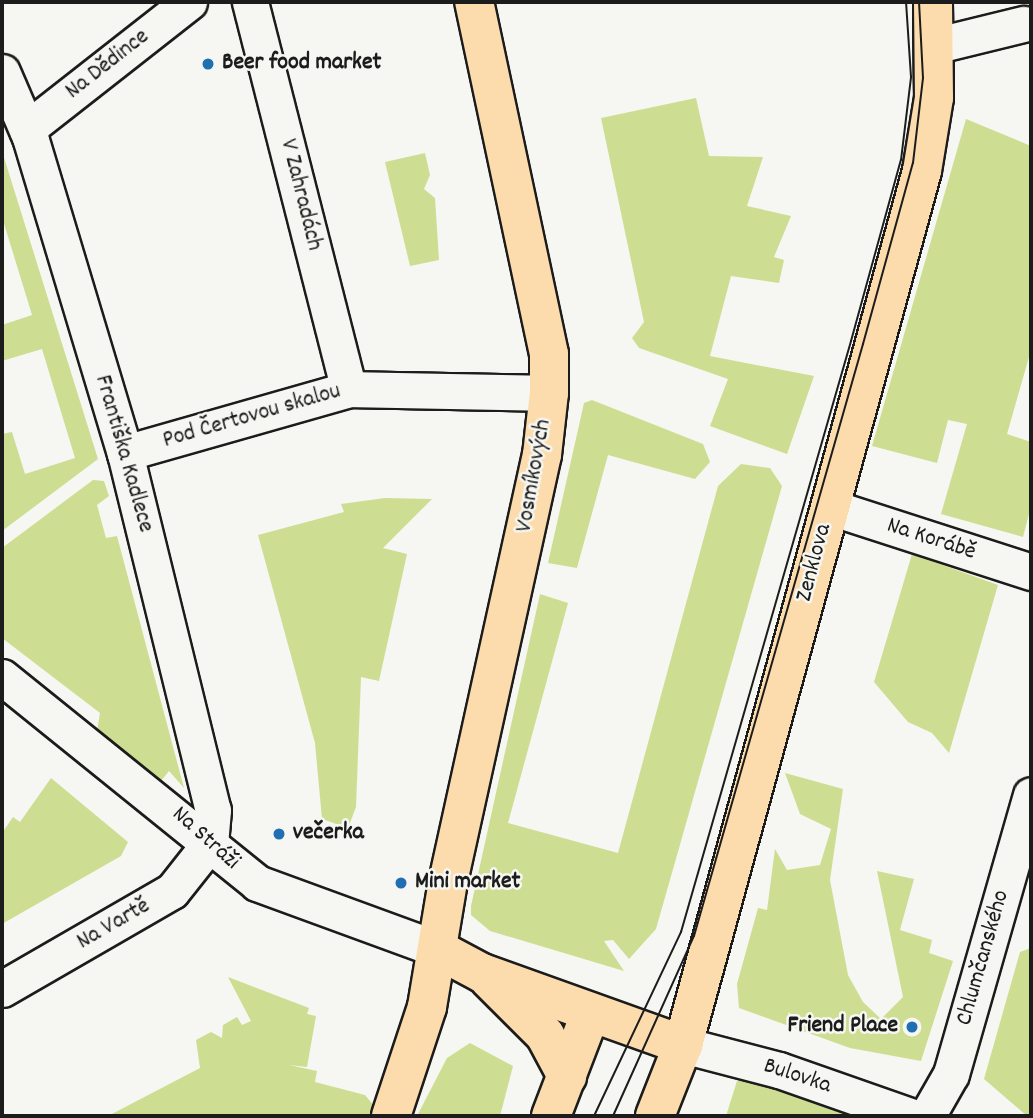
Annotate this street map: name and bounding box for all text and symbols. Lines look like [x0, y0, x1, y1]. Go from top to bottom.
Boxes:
street label: Na Dědince [60, 23, 156, 107]
place label: Beer food market [222, 50, 381, 78]
marker: Beer food market [200, 56, 216, 72]
street label: V Zahradách [272, 136, 328, 254]
street label: Františka Kadlece [87, 372, 159, 536]
street label: Pod Čertovou skalou [160, 378, 344, 456]
street label: Vosmíkových [511, 417, 559, 535]
street label: Na Korábě [883, 512, 979, 568]
street label: Zenklova [791, 521, 839, 605]
street label: Na Stráži [165, 801, 245, 877]
place label: večerka [293, 820, 364, 848]
marker: večerka [271, 826, 287, 842]
place label: Mini market [415, 869, 520, 897]
marker: Mini market [393, 875, 409, 891]
street label: Chlumčanského [951, 887, 1017, 1029]
street label: Na Vartě [72, 893, 156, 957]
place label: Friend Place [788, 1013, 898, 1041]
marker: Friend Place [904, 1019, 920, 1035]
street label: Bulovka [760, 1053, 834, 1101]

